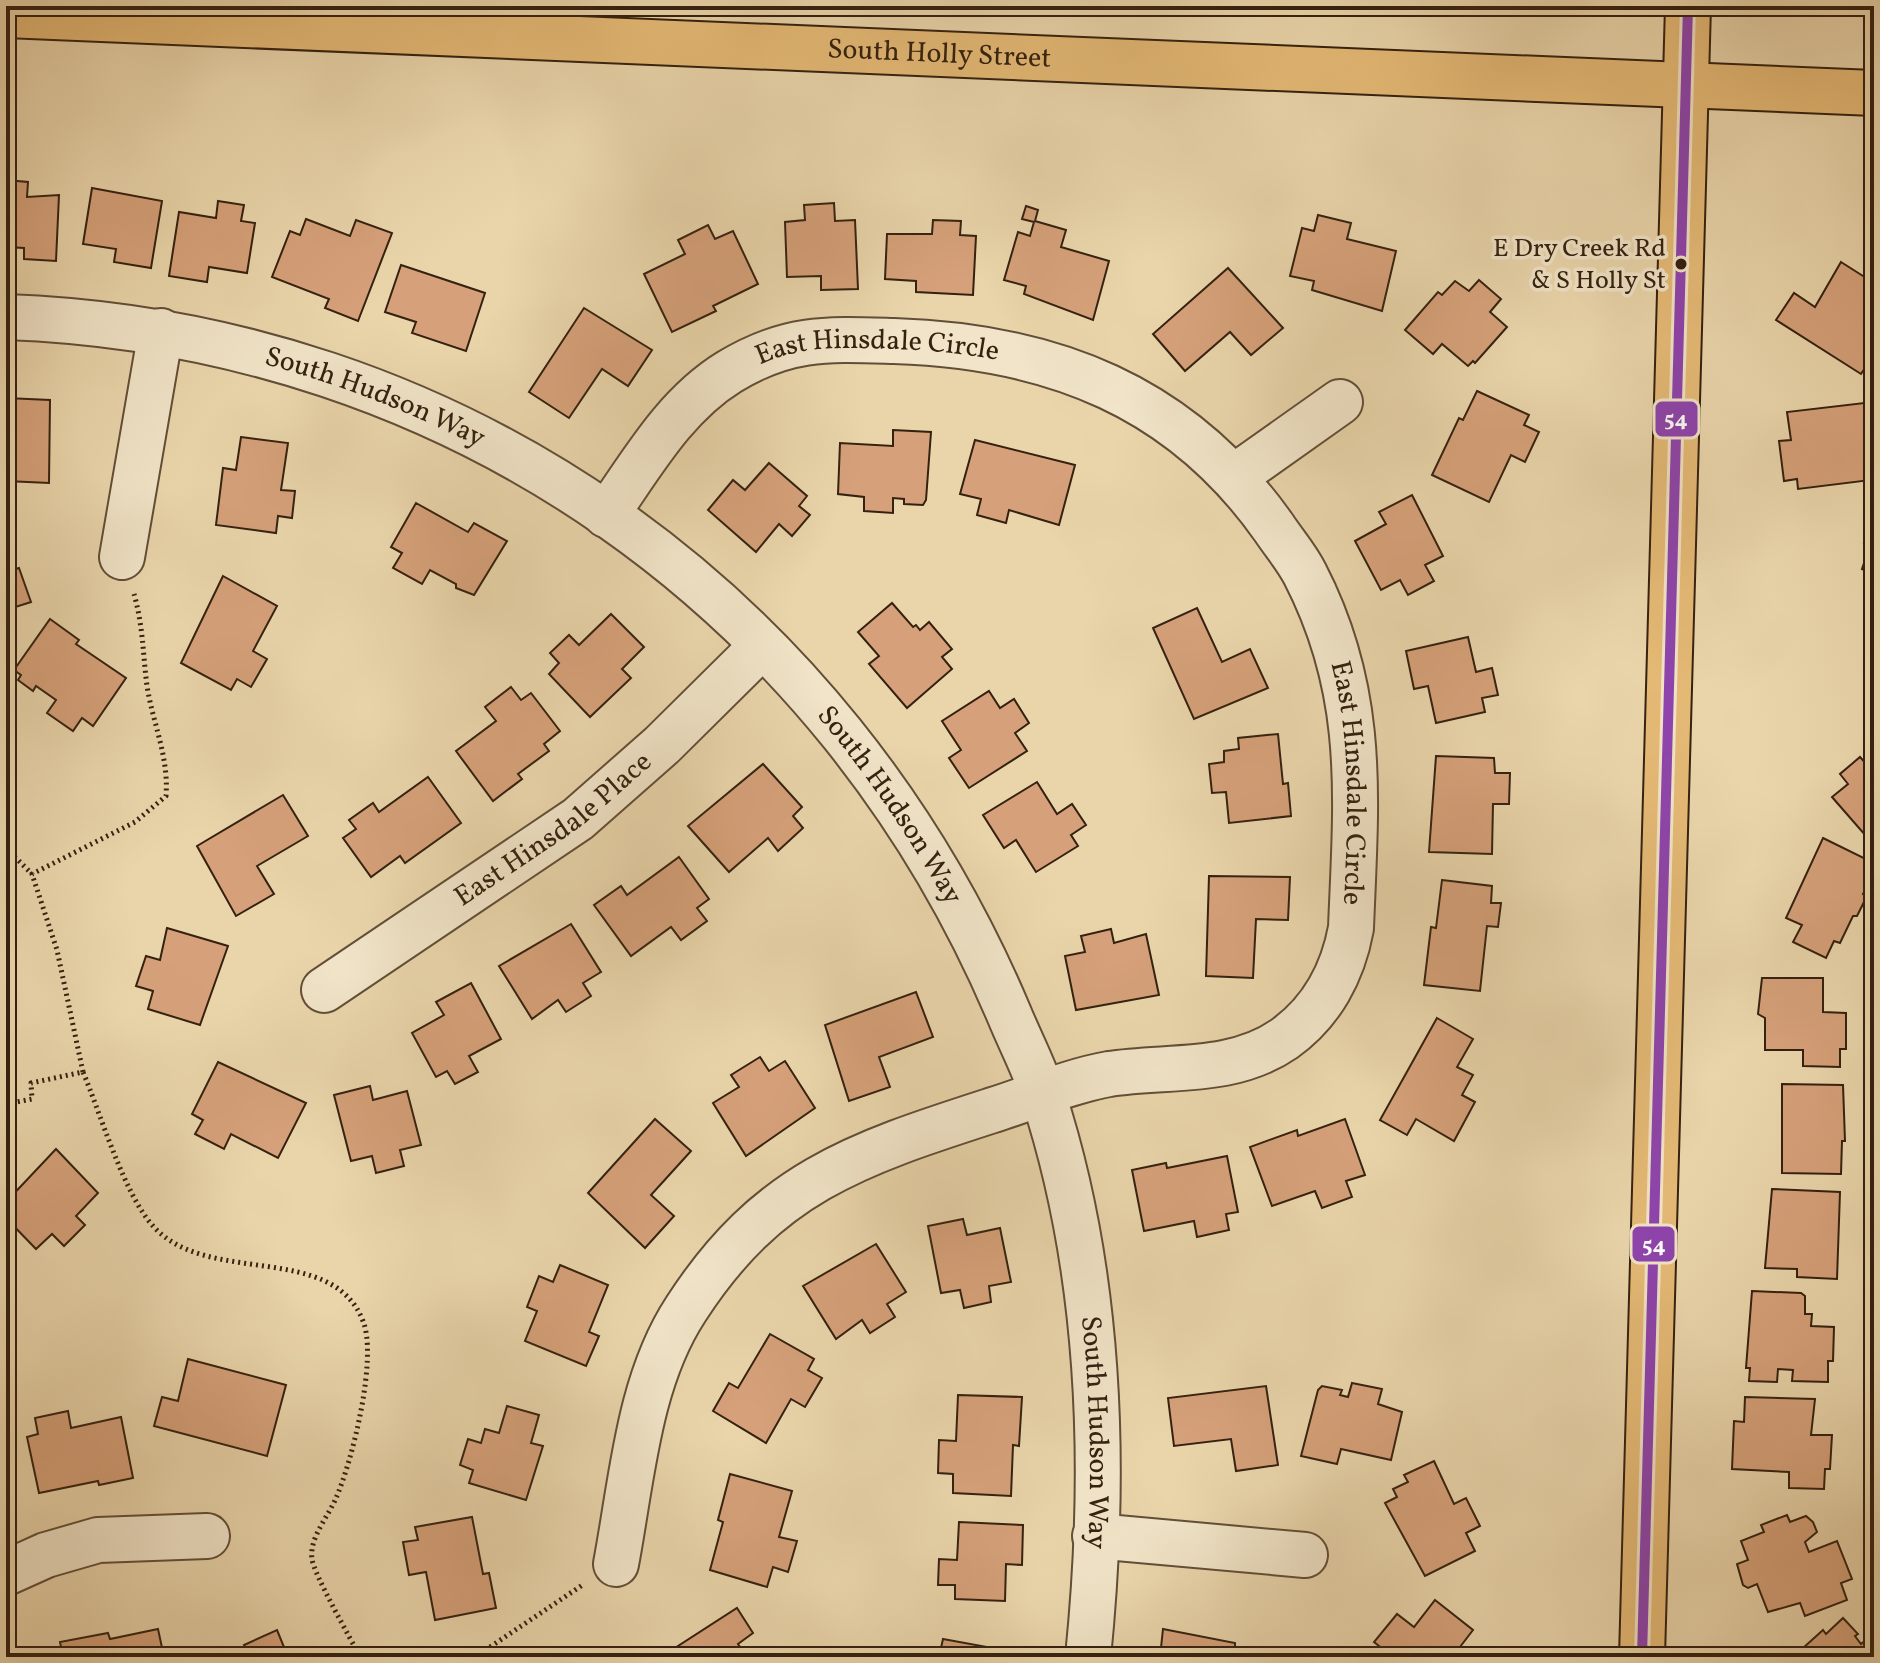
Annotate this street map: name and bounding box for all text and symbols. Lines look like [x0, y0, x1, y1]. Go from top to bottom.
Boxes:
street label: South Holly Street [826, 30, 1052, 78]
place label: E Dry Creek Rd & S Holly St [1493, 231, 1666, 299]
marker: E Dry Creek Rd & S Holly St [1673, 256, 1689, 272]
street label: East Hinsdale Circle [749, 320, 1002, 375]
street label: South Hudson Way [260, 337, 492, 458]
line badge: 54 [1654, 400, 1699, 438]
text: 54 [1664, 405, 1688, 436]
street label: East Hinsdale Circle [1320, 657, 1375, 906]
street label: South Hudson Way [808, 697, 972, 912]
street label: East Hinsdale Place [447, 743, 660, 916]
line badge: 54 [1631, 1225, 1676, 1263]
text: 54 [1642, 1231, 1666, 1262]
street label: South Hudson Way [1070, 1314, 1117, 1550]

